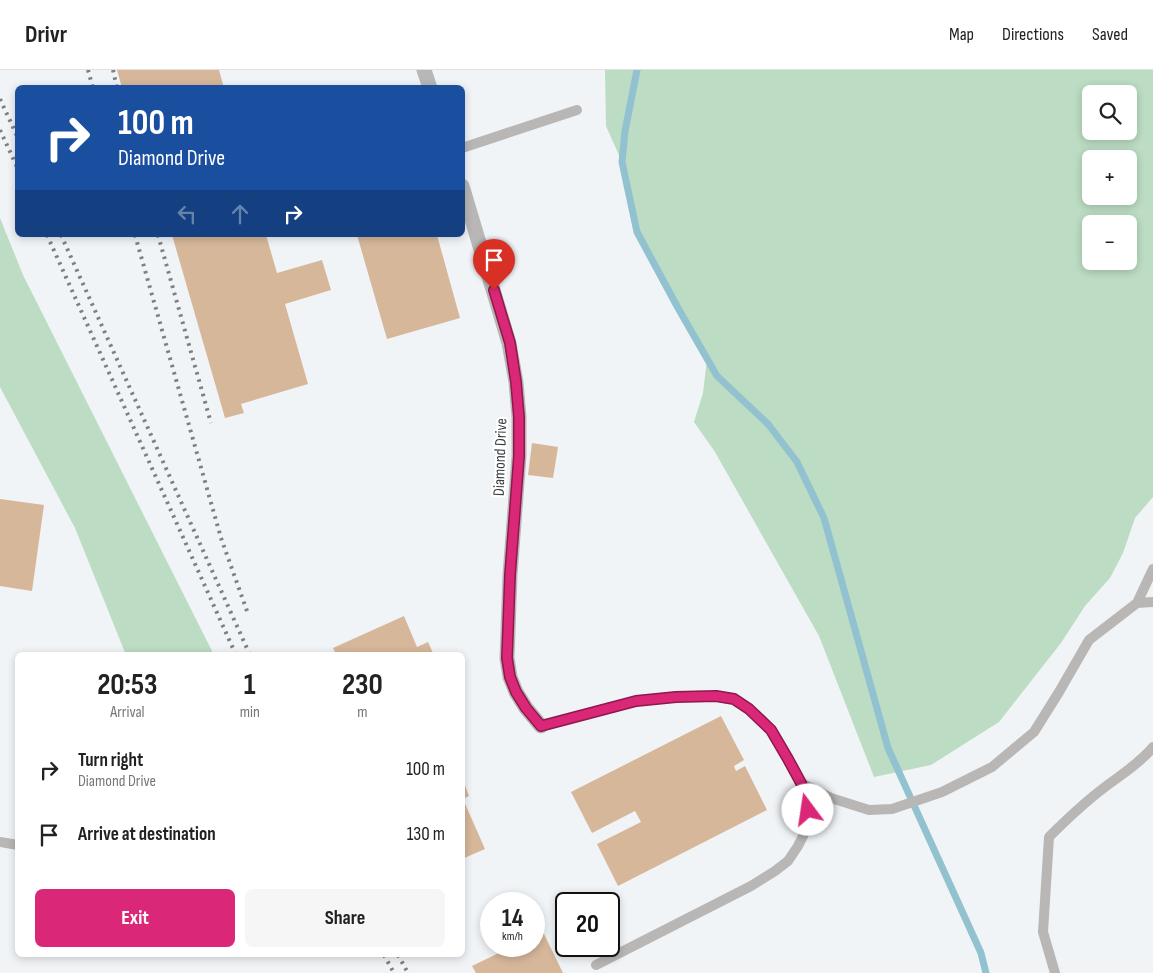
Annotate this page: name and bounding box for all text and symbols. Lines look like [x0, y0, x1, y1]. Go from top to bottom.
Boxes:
text: Drivr [25, 20, 67, 49]
text: Map [949, 24, 974, 45]
text: Directions [1002, 24, 1064, 45]
text: Saved [1092, 24, 1128, 45]
map controls [1082, 85, 1137, 270]
button: search [1082, 85, 1137, 140]
text: 100 m [118, 102, 194, 145]
icon: right [35, 105, 100, 170]
text: Diamond Drive [118, 145, 225, 172]
button: + [1082, 150, 1137, 205]
icon: left [173, 200, 201, 228]
icon: ahead [226, 200, 254, 228]
icon: right [279, 200, 307, 228]
button: − [1082, 215, 1137, 270]
pin [473, 239, 515, 290]
icon: arrive [480, 246, 508, 274]
street label: Diamond Drive [490, 418, 511, 496]
text: 20:53 [97, 667, 158, 703]
text: 1 [244, 667, 256, 703]
text: 230 [342, 667, 383, 703]
text: Arrival [110, 703, 145, 722]
text: min [240, 703, 260, 722]
text: m [357, 703, 368, 722]
text: Turn right [78, 749, 143, 772]
icon: right [35, 756, 63, 784]
text: 100 m [406, 758, 445, 781]
text: Diamond Drive [78, 772, 156, 791]
position arrow [781, 783, 833, 835]
icon: arrive [35, 821, 63, 849]
text: Arrive at destination [78, 823, 216, 846]
text: 130 m [407, 823, 445, 846]
button: Exit [35, 889, 235, 947]
button: Share [245, 889, 445, 947]
speed limit sign: 20 [555, 892, 620, 957]
text: 14 [502, 903, 523, 934]
text: km/h [502, 929, 523, 944]

